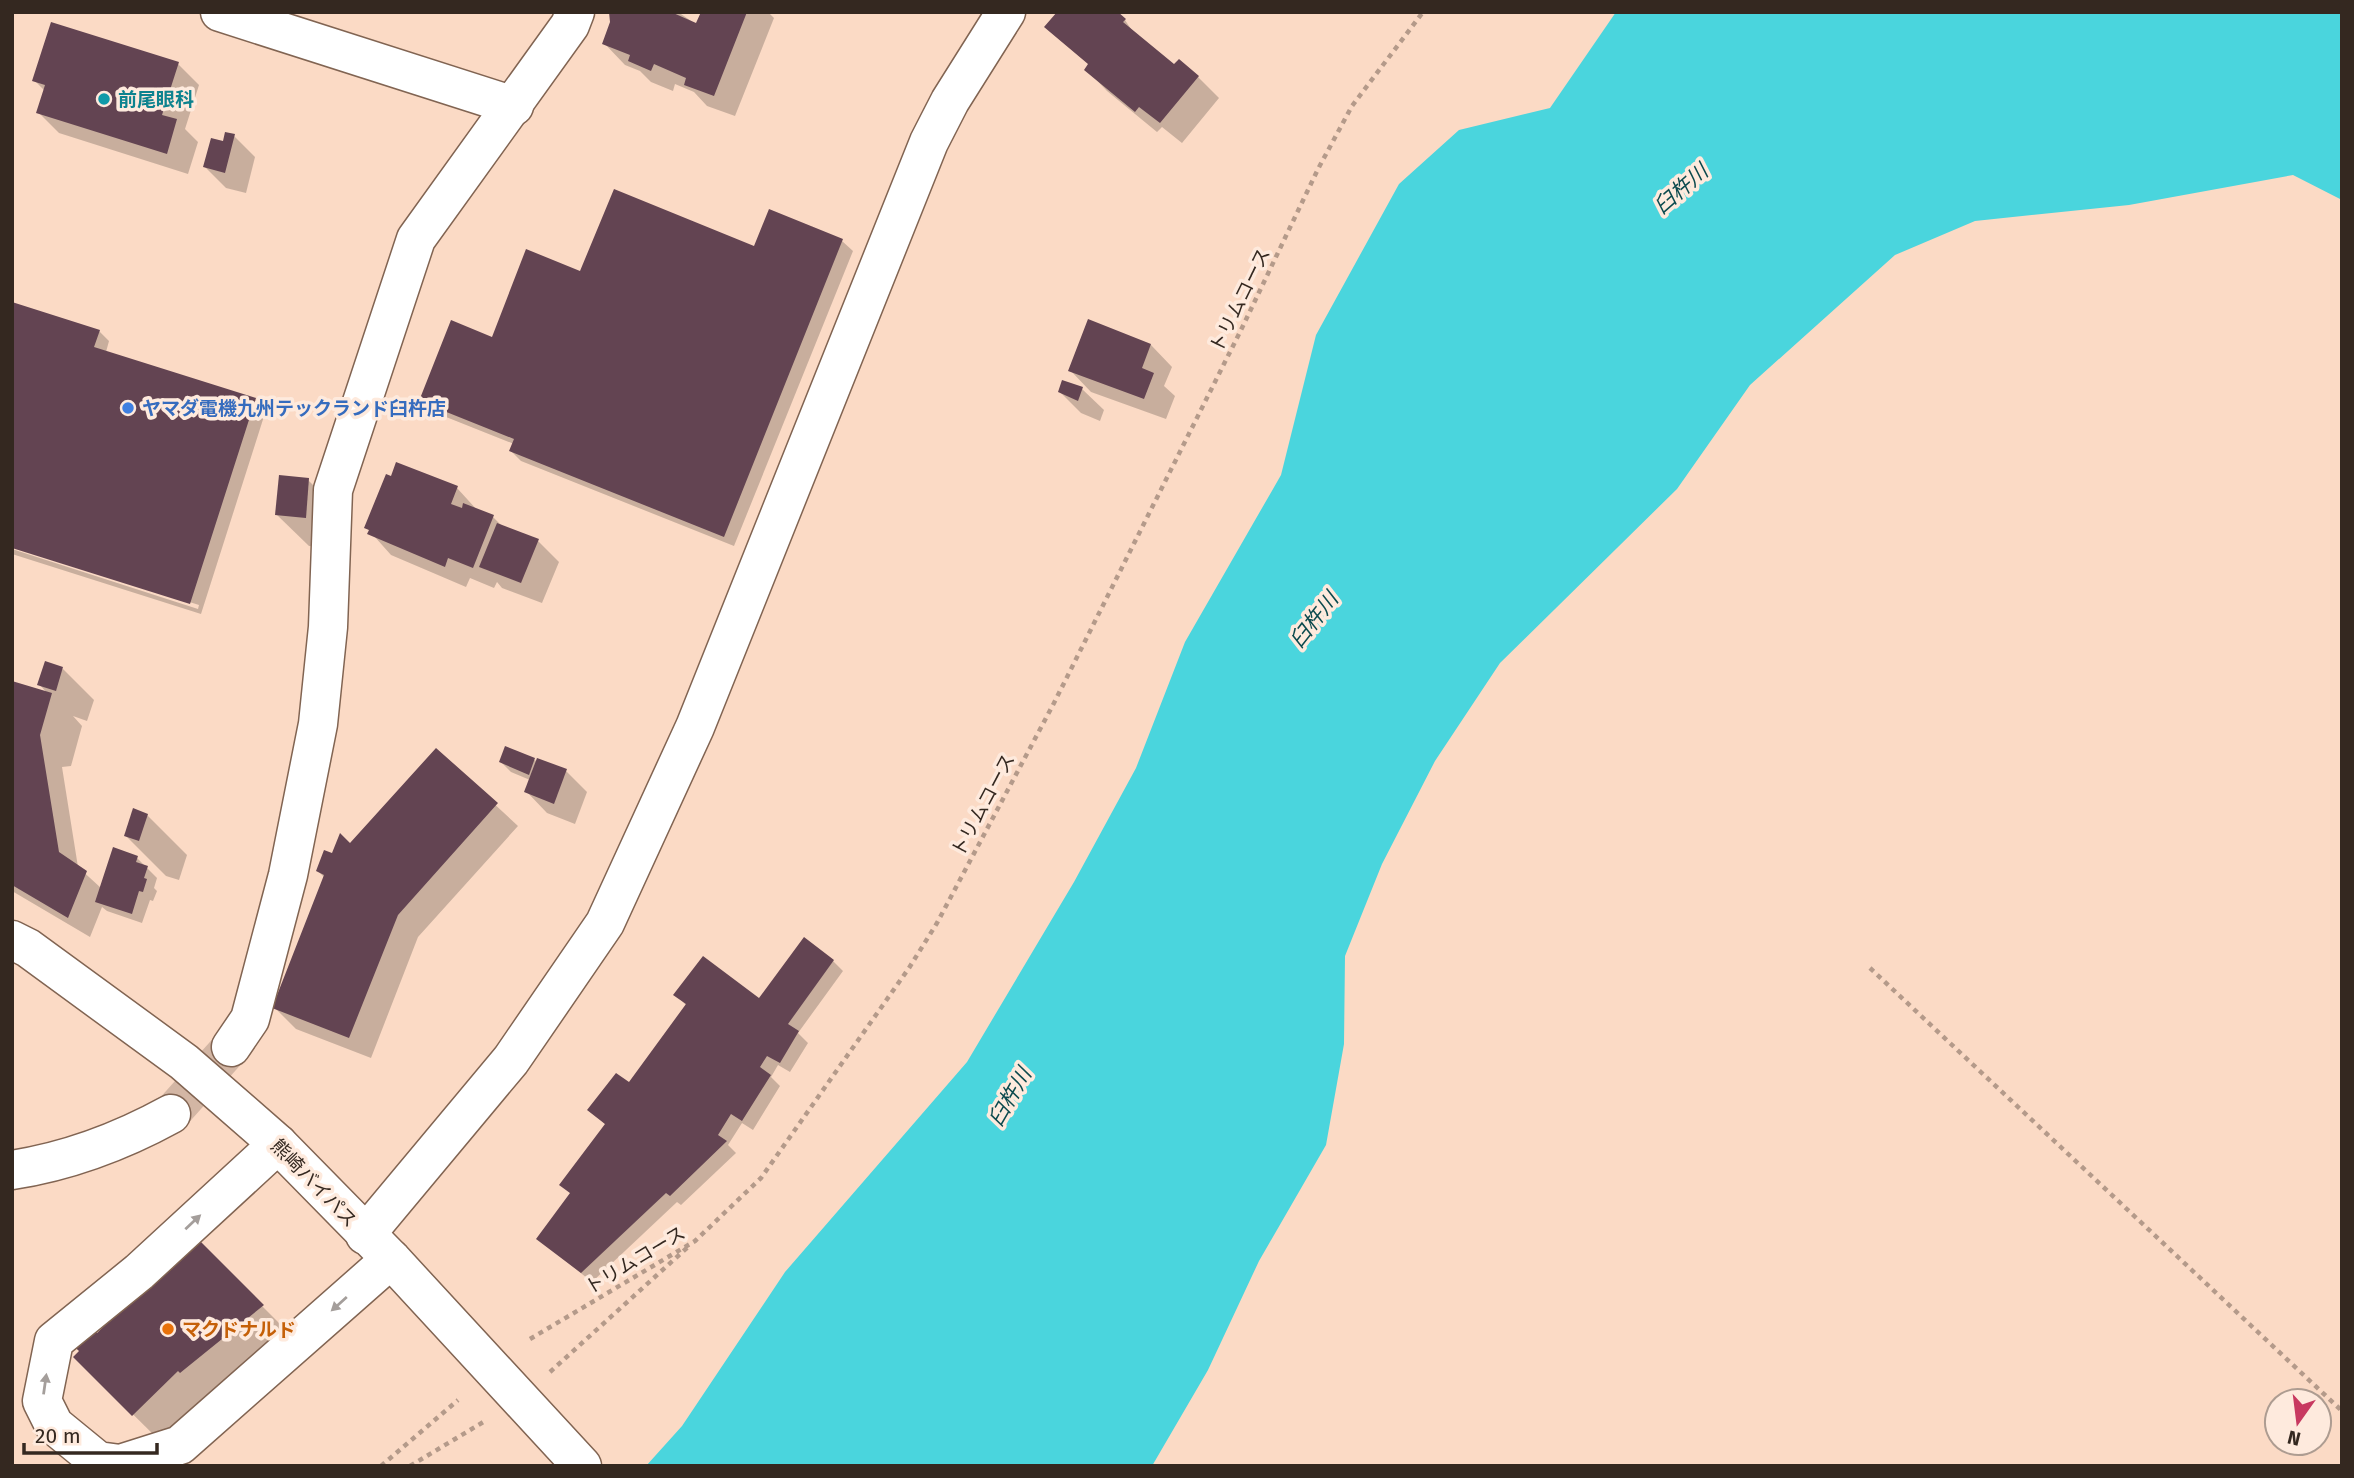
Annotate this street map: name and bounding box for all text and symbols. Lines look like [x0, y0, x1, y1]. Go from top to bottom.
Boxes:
place label: 前尾眼科 [118, 88, 194, 111]
marker: 前尾眼科 [96, 91, 112, 107]
water label: 臼杵川 [1649, 157, 1715, 219]
street label: トリムコース [1205, 244, 1275, 356]
place label: ヤマダ電機九州テックランド臼杵店 [142, 397, 446, 420]
marker: ヤマダ電機九州テックランド臼杵店 [120, 400, 136, 416]
water label: 臼杵川 [1284, 586, 1345, 653]
street label: トリムコース [946, 750, 1020, 860]
water label: 臼杵川 [983, 1061, 1038, 1131]
street label: 熊崎バイパス [266, 1134, 362, 1232]
one-way arrow [184, 1214, 201, 1230]
street label: トリムコース [581, 1221, 689, 1299]
one-way arrow [330, 1296, 348, 1312]
place label: マクドナルド [182, 1318, 296, 1341]
marker: マクドナルド [160, 1321, 176, 1337]
one-way arrow [39, 1372, 50, 1394]
north arrow [2263, 1387, 2333, 1457]
scale bar [24, 1412, 158, 1456]
text: 20 m [35, 1423, 81, 1449]
text: N [2285, 1425, 2303, 1451]

